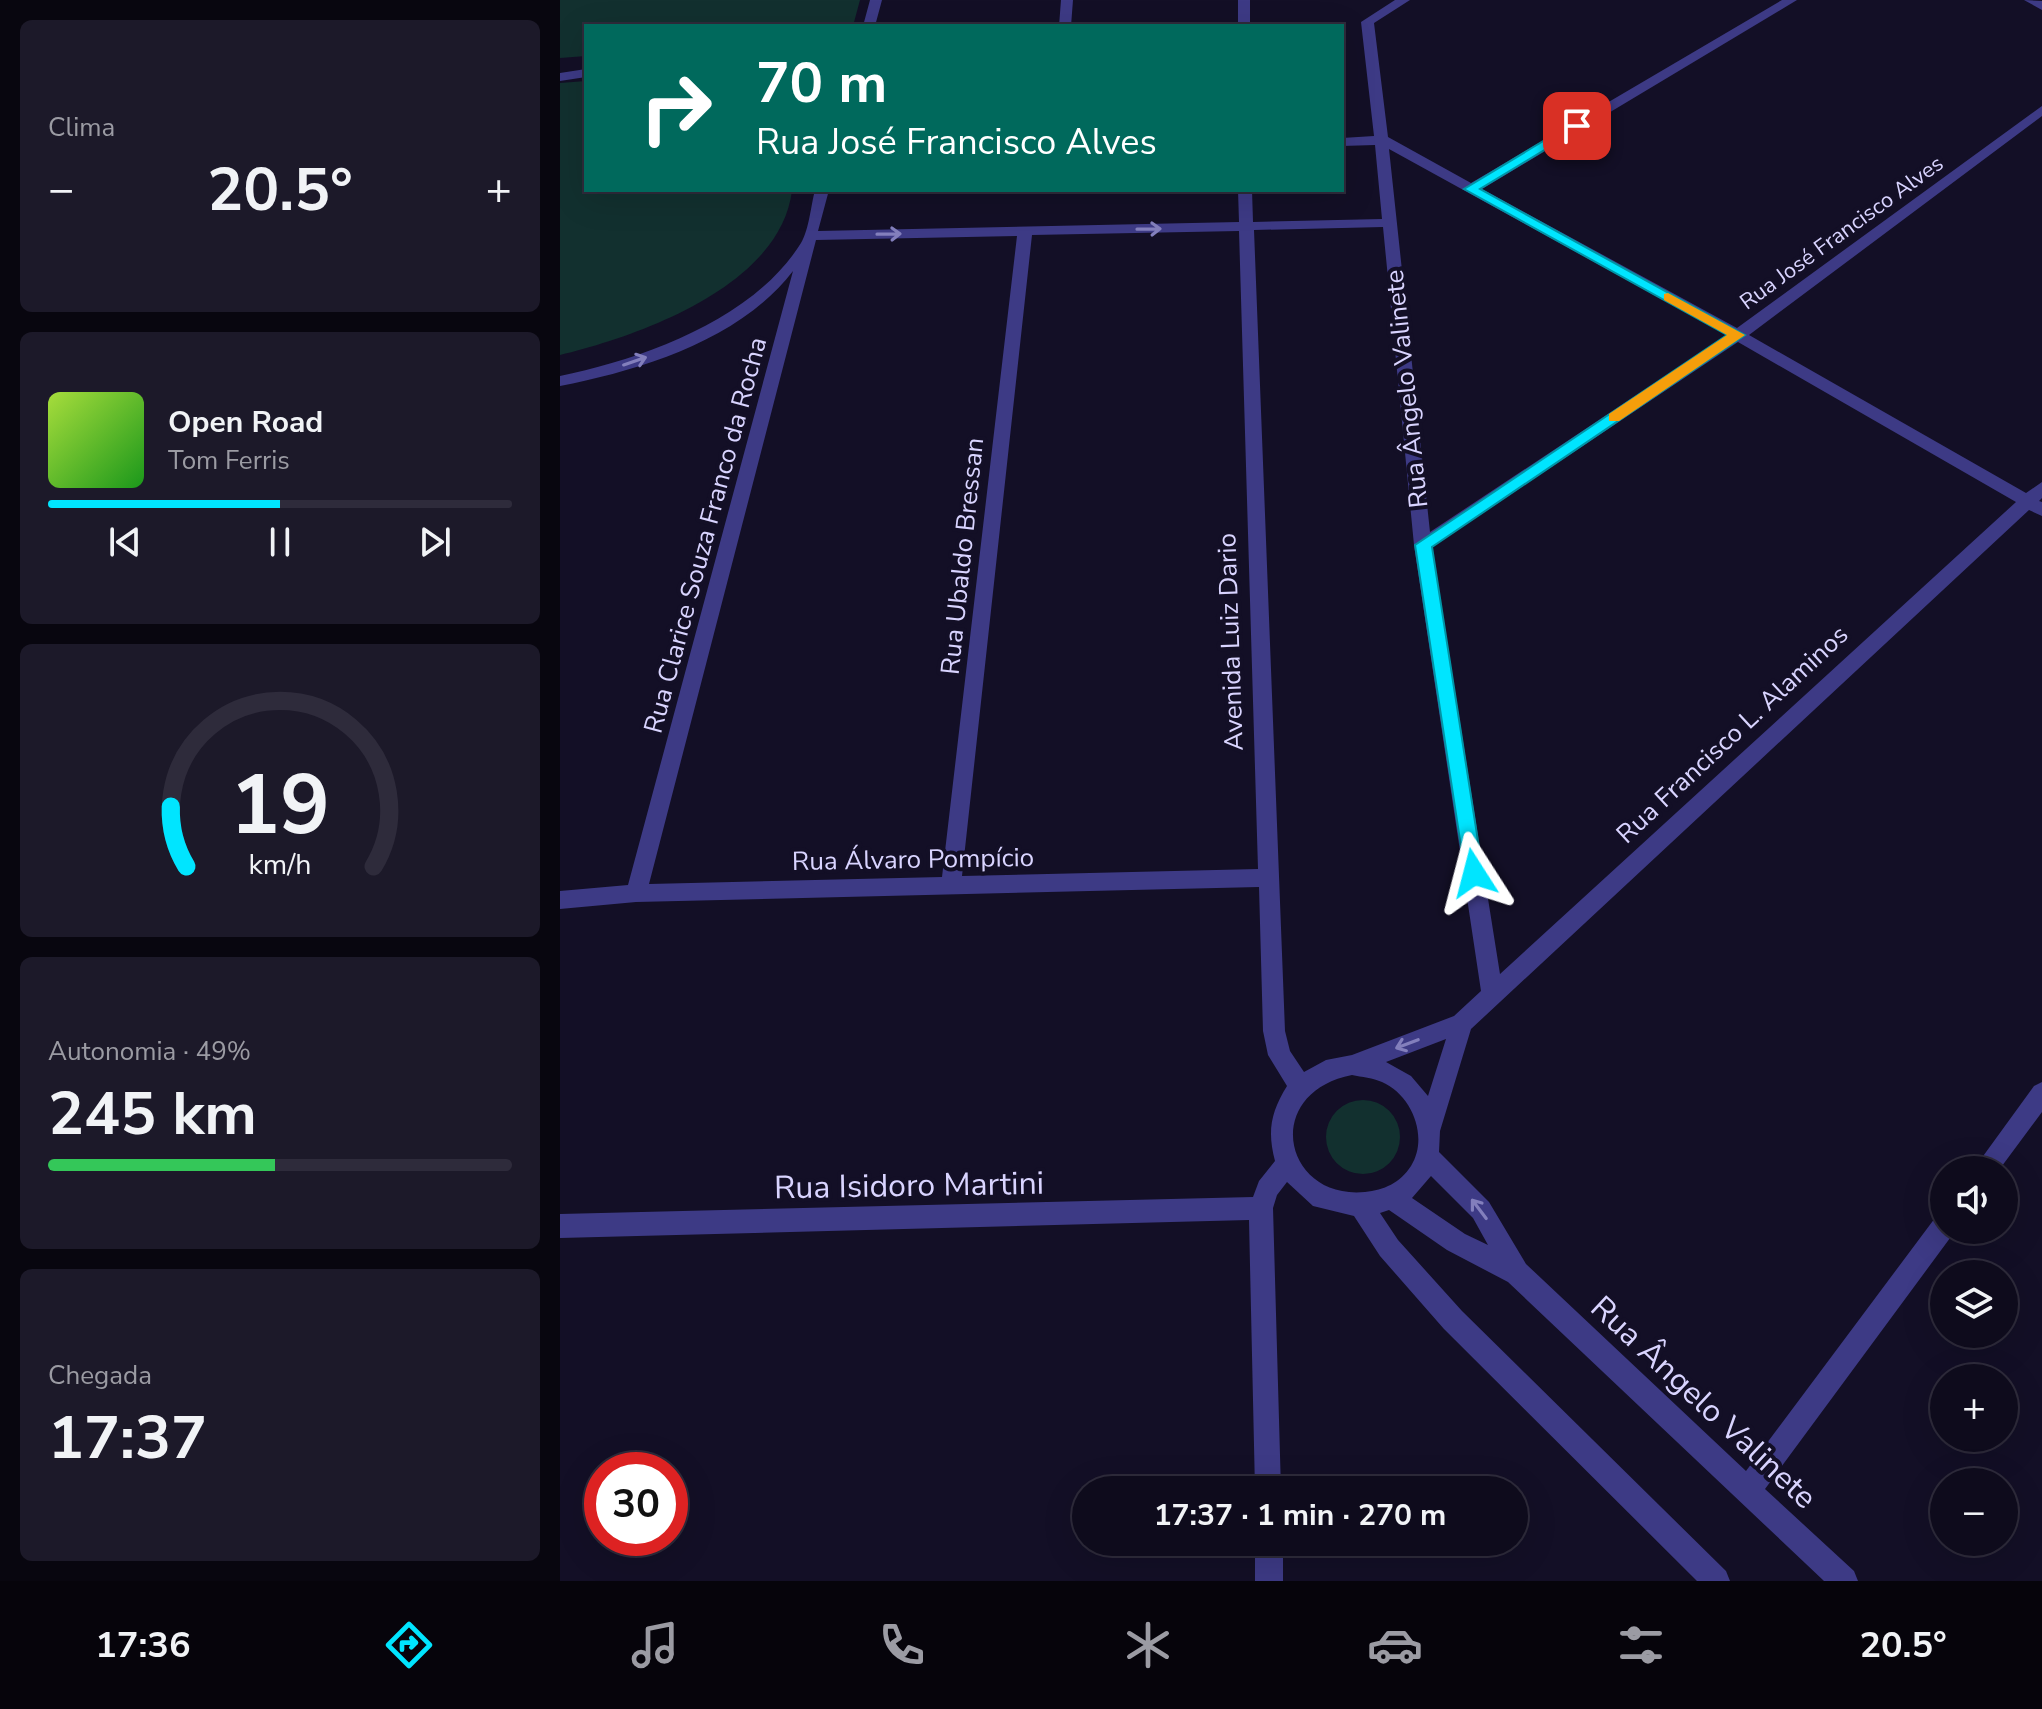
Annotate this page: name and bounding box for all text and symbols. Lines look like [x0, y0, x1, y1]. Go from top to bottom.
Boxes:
text: 70 m [756, 45, 887, 122]
icon: right [624, 56, 728, 160]
pin [1543, 92, 1611, 160]
icon: arrive [1555, 104, 1599, 148]
text: Clima [48, 110, 115, 145]
text: Rua José Francisco Alves [756, 118, 1157, 167]
text: 20.5° [207, 149, 353, 231]
street label: Rua José Francisco Alves [1734, 149, 1949, 317]
text: − [48, 160, 74, 220]
text: + [486, 160, 512, 220]
one-way arrow [1135, 221, 1162, 236]
one-way arrow [875, 227, 902, 242]
street label: Rua Ângelo Valinete [1377, 268, 1436, 510]
street label: Rua Clarice Souza Franco da Rocha [636, 333, 775, 737]
one-way arrow [622, 352, 647, 367]
text: Open Road [168, 402, 323, 443]
street label: Rua Ubaldo Bressan [933, 436, 992, 676]
text: Tom Ferris [168, 443, 290, 478]
icon: previous [103, 520, 147, 564]
icon: pause [258, 520, 302, 564]
icon: next [413, 520, 457, 564]
street label: Avenida Luiz Dario [1209, 533, 1252, 751]
street label: Rua Francisco L. Alaminos [1609, 618, 1856, 851]
text: 19 [230, 748, 330, 861]
position arrow [1432, 831, 1516, 915]
street label: Rua Álvaro Pompício [792, 840, 1034, 879]
text: km/h [249, 845, 311, 884]
text: Autonomia · 49% [48, 1034, 251, 1069]
one-way arrow [1395, 1038, 1420, 1052]
text: 245 km [48, 1073, 257, 1155]
map controls [1930, 1156, 2018, 1556]
button: sound [1930, 1156, 2018, 1244]
street label: Rua Isidoro Martini [774, 1162, 1044, 1209]
one-way arrow [1470, 1199, 1487, 1220]
button: layers [1930, 1260, 2018, 1348]
street label: Rua Ângelo Valinete [1581, 1286, 1826, 1519]
text: Chegada [48, 1358, 152, 1393]
button: + [1930, 1364, 2018, 1452]
text: 17:37 [48, 1397, 207, 1479]
speed limit sign: 30 [584, 1452, 688, 1556]
button: − [1930, 1468, 2018, 1556]
text: 17:37 · 1 min · 270 m [1154, 1495, 1446, 1536]
icon: directions [381, 1617, 437, 1673]
icon: music [627, 1617, 683, 1673]
icon: phone [874, 1617, 930, 1673]
icon: climate [1120, 1617, 1176, 1673]
icon: car [1367, 1617, 1423, 1673]
icon: filters [1613, 1617, 1669, 1673]
text: 17:36 [95, 1621, 191, 1670]
text: 20.5° [1859, 1621, 1947, 1670]

